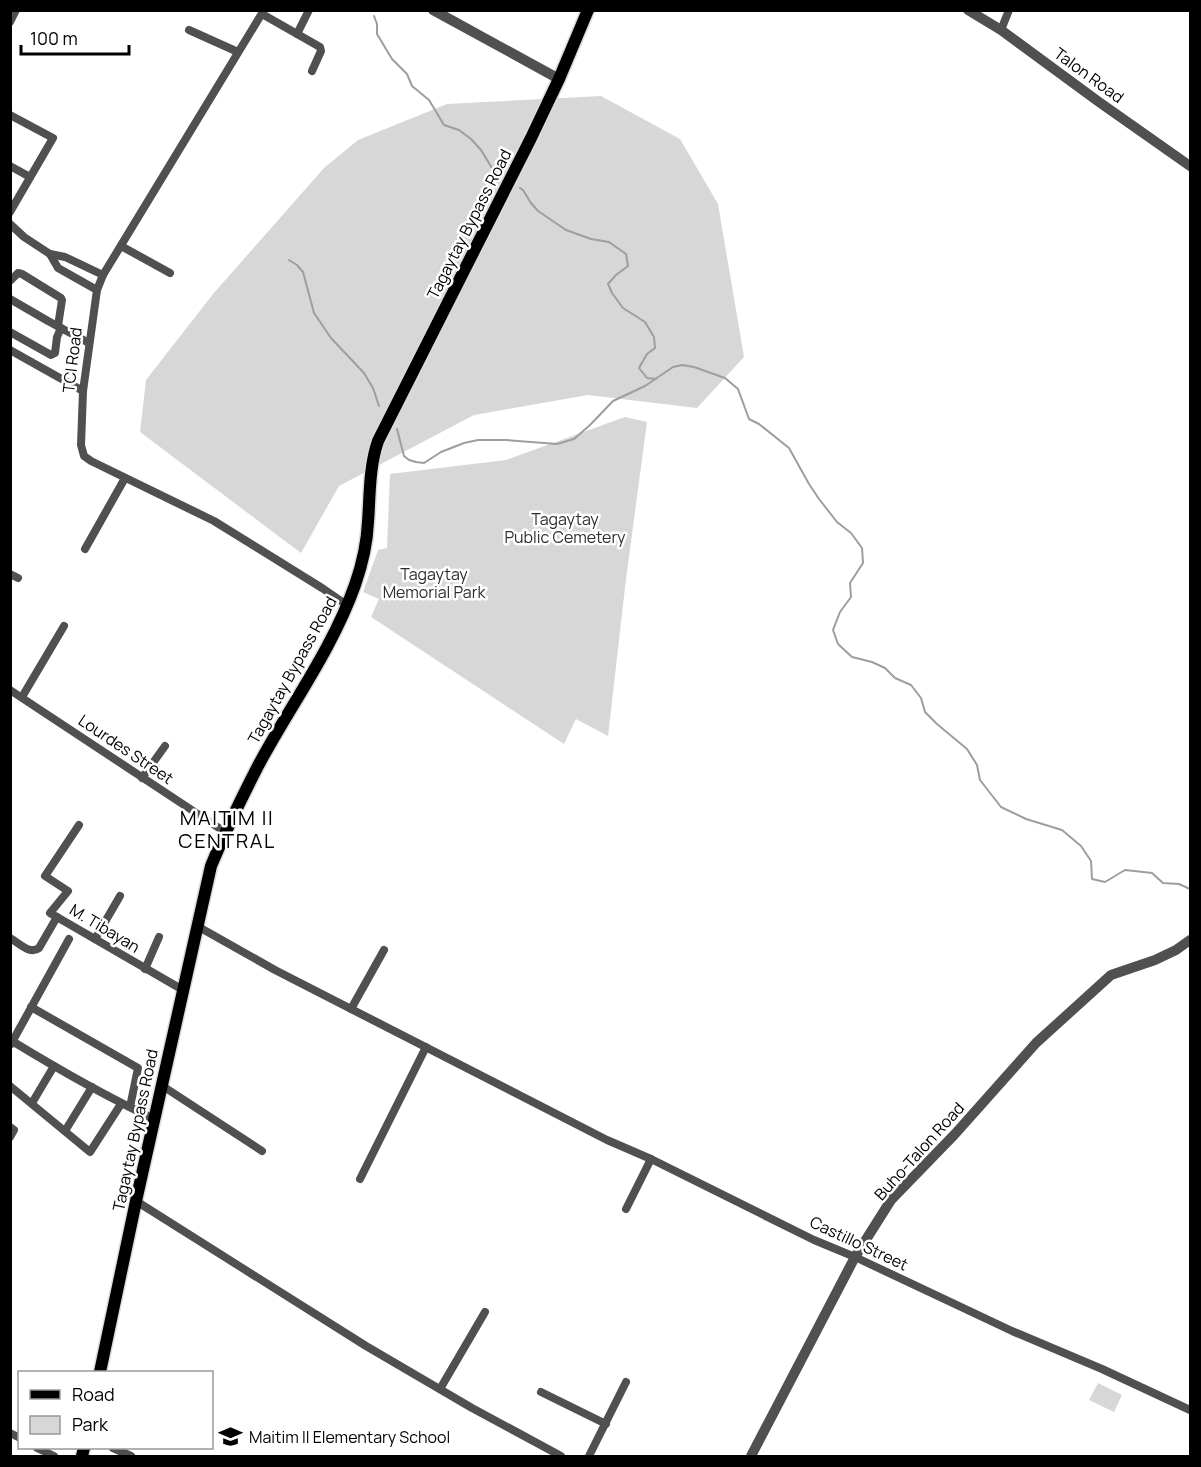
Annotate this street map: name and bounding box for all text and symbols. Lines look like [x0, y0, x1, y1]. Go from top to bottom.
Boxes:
scale bar [21, 18, 129, 56]
text: 100 m [30, 26, 78, 50]
street label: Talon Road [1050, 42, 1128, 108]
street label: Tagaytay Bypass Road [422, 145, 516, 303]
street label: TCI Road [57, 326, 87, 394]
park label: Tagaytay Public Cemetery [504, 508, 626, 548]
park label: Tagaytay Memorial Park [383, 563, 486, 603]
street label: Tagaytay Bypass Road [242, 592, 342, 748]
street label: Lourdes Street [74, 709, 178, 789]
district label: MAITIM II CENTRAL [178, 804, 276, 854]
street label: M. Tibayan [66, 898, 144, 958]
street label: Tagaytay Bypass Road [107, 1047, 163, 1213]
street label: Buho-Talon Road [869, 1097, 969, 1205]
street label: Castillo Street [806, 1211, 912, 1275]
legend [18, 1371, 213, 1449]
text: Road [72, 1382, 115, 1406]
text: Park [72, 1412, 109, 1436]
school or university icon: Maitim II Elementary School [218, 1424, 244, 1450]
place label: Maitim II Elementary School [249, 1426, 450, 1448]

